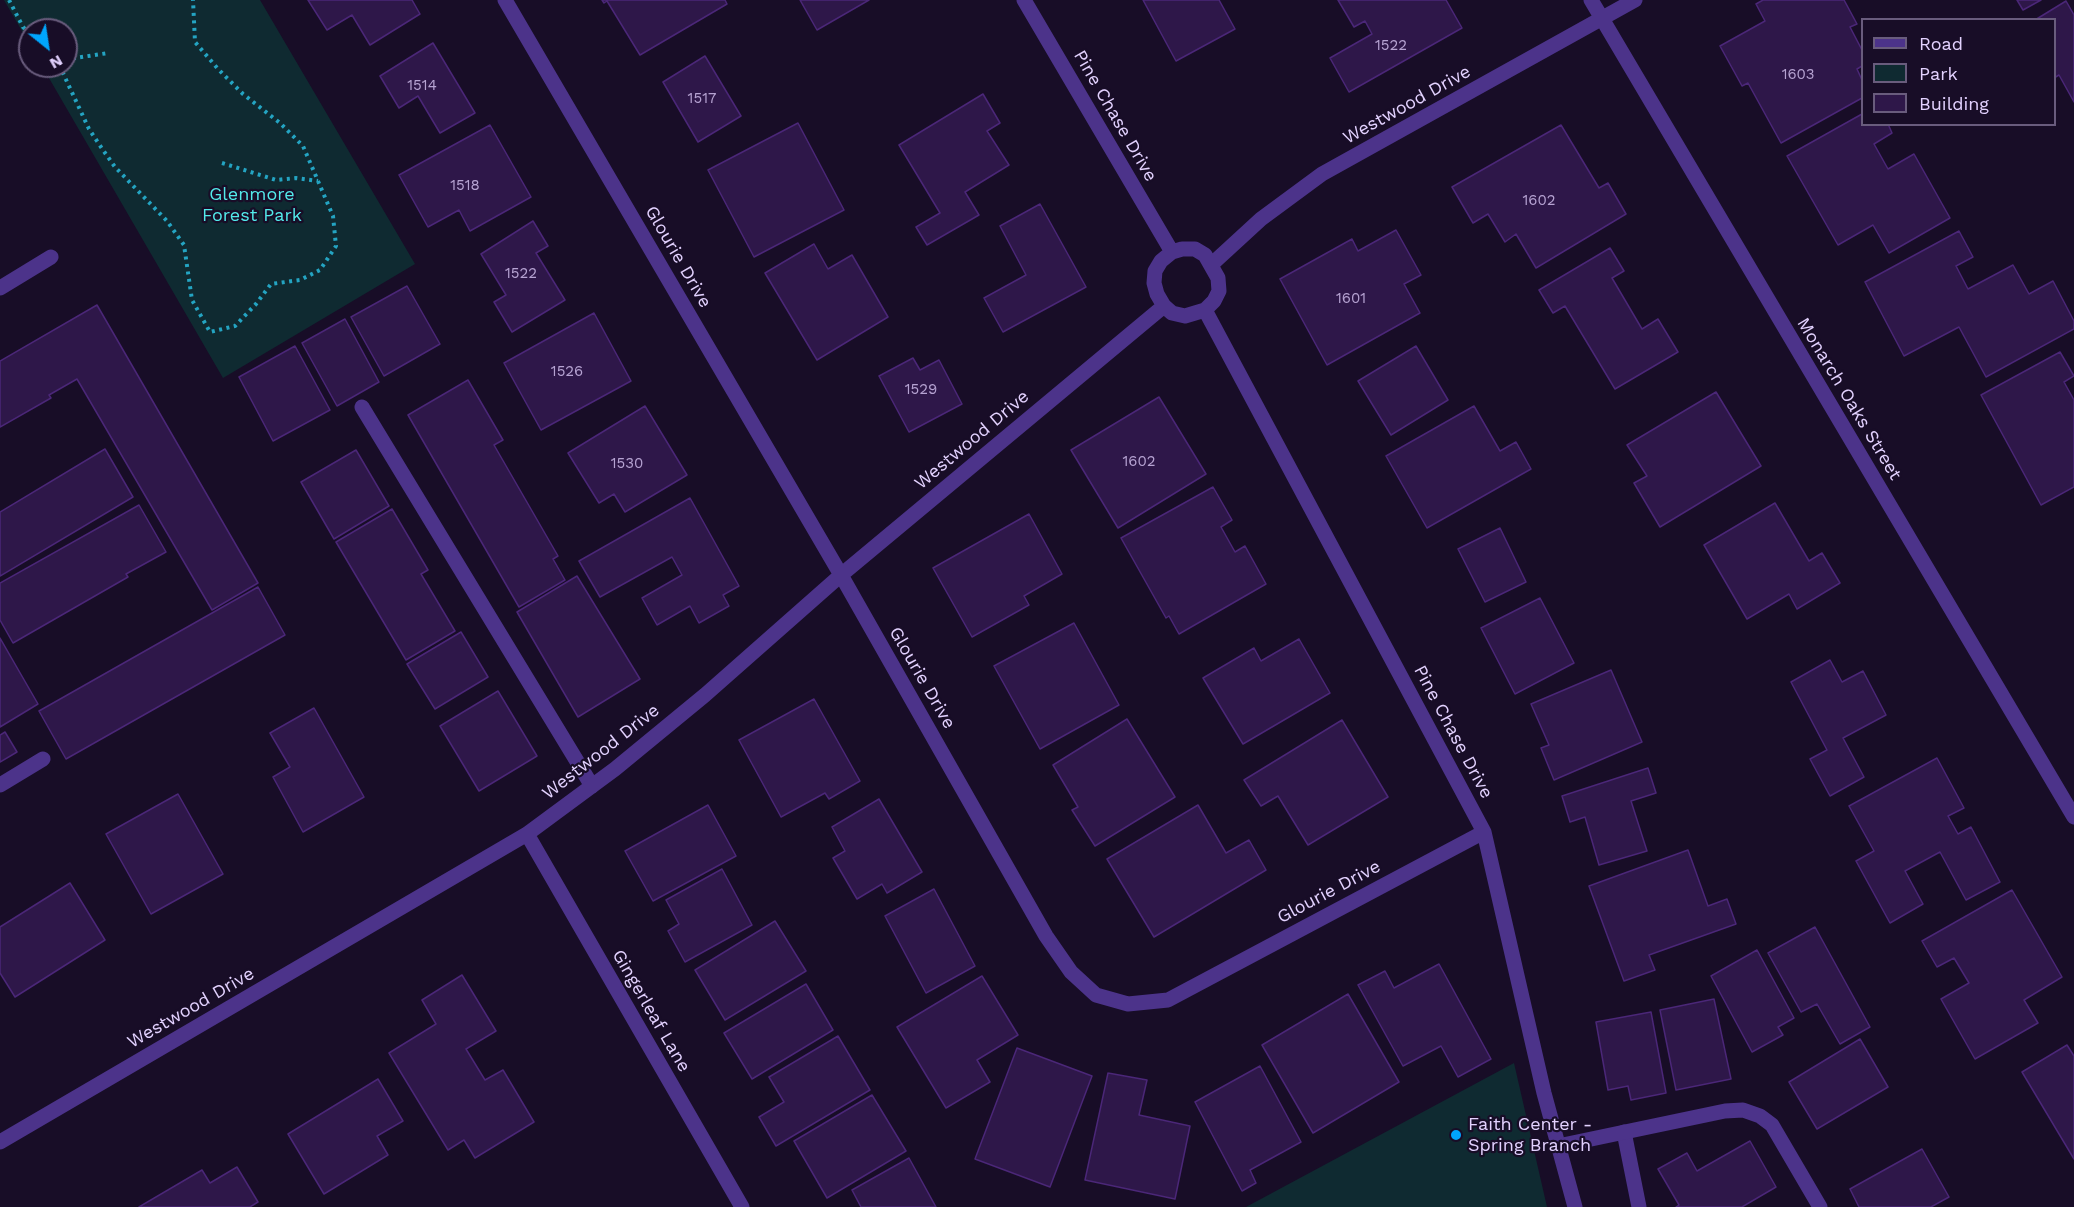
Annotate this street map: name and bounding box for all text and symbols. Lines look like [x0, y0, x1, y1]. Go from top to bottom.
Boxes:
north arrow [18, 18, 78, 78]
legend [1861, 18, 2056, 126]
text: Road [1919, 33, 1963, 54]
house number: 1522 [1375, 37, 1407, 55]
street label: Pine Chase Drive [1069, 47, 1161, 185]
text: N [46, 51, 66, 73]
street label: Westwood Drive [1339, 61, 1475, 149]
text: Park [1919, 63, 1958, 84]
house number: 1603 [1782, 66, 1814, 84]
house number: 1514 [407, 77, 437, 95]
house number: 1517 [688, 90, 716, 108]
text: Building [1919, 93, 1989, 114]
house number: 1518 [450, 177, 480, 195]
park label: Glenmore Forest Park [202, 184, 302, 226]
house number: 1602 [1522, 192, 1556, 210]
street label: Glourie Drive [640, 202, 716, 312]
house number: 1522 [505, 265, 537, 283]
house number: 1601 [1336, 290, 1366, 308]
street label: Monarch Oaks Street [1792, 314, 1906, 484]
house number: 1526 [551, 363, 583, 381]
house number: 1529 [905, 381, 937, 399]
street label: Westwood Drive [910, 386, 1034, 494]
house number: 1602 [1122, 453, 1156, 471]
house number: 1530 [611, 455, 643, 473]
street label: Glourie Drive [884, 623, 960, 733]
street label: Pine Chase Drive [1409, 662, 1497, 802]
street label: Westwood Drive [538, 700, 664, 804]
street label: Glourie Drive [1274, 856, 1384, 928]
street label: Gingerleaf Lane [607, 946, 695, 1076]
street label: Westwood Drive [124, 963, 258, 1053]
place label: Faith Center - Spring Branch [1468, 1114, 1592, 1156]
marker: Faith Center - Spring Branch [1449, 1128, 1463, 1142]

